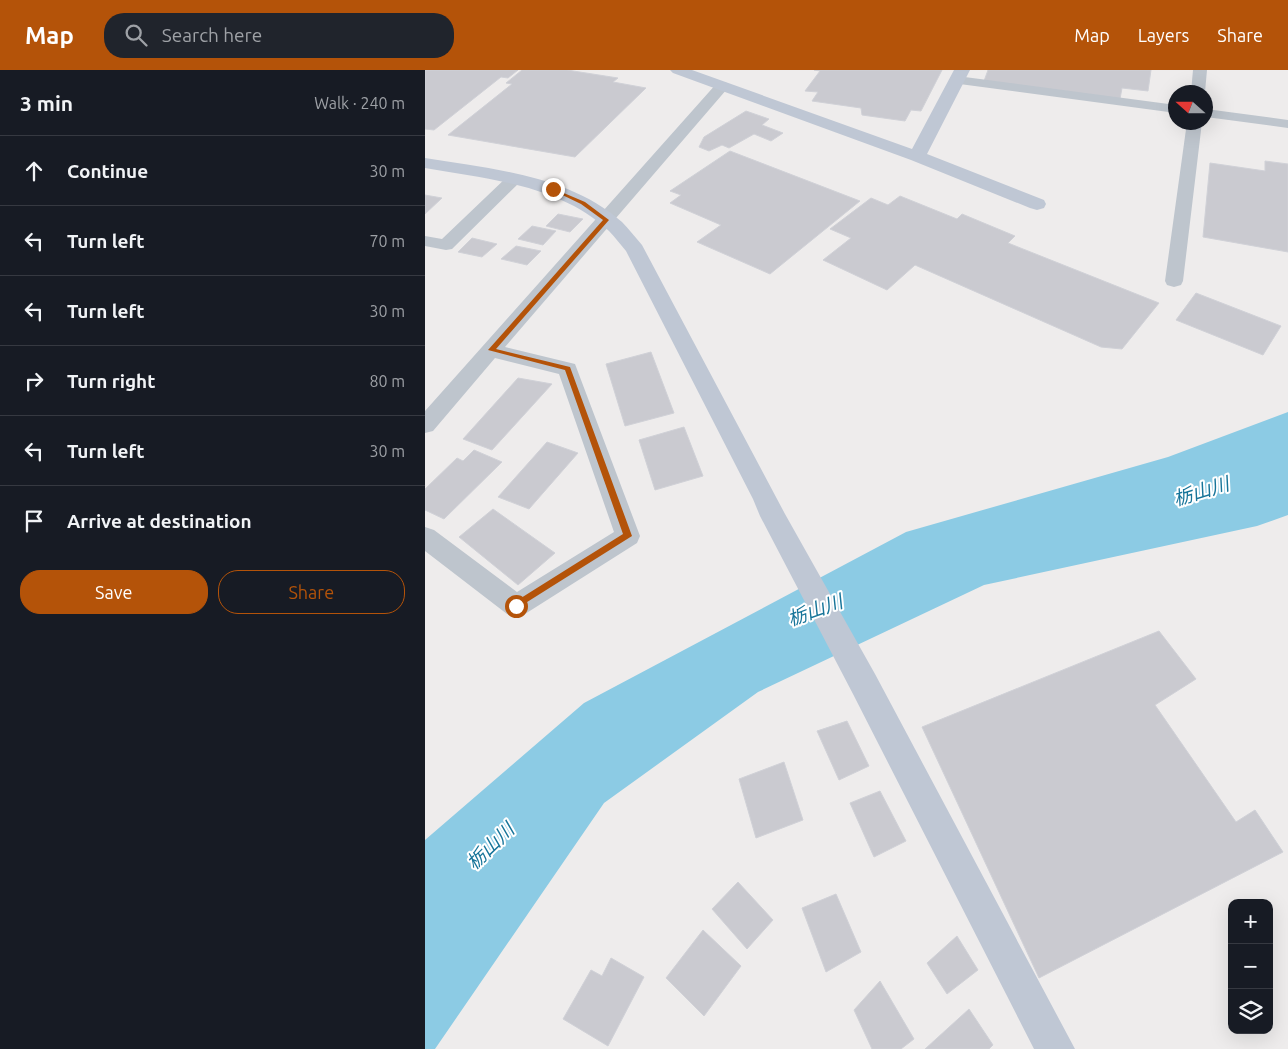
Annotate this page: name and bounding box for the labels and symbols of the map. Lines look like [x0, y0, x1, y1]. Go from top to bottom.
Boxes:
north arrow [1168, 85, 1213, 130]
route end [542, 178, 565, 201]
water label: 栃山川 [1171, 472, 1233, 510]
water label: 栃山川 [784, 589, 847, 630]
route start [505, 595, 528, 618]
water label: 栃山川 [462, 817, 520, 874]

